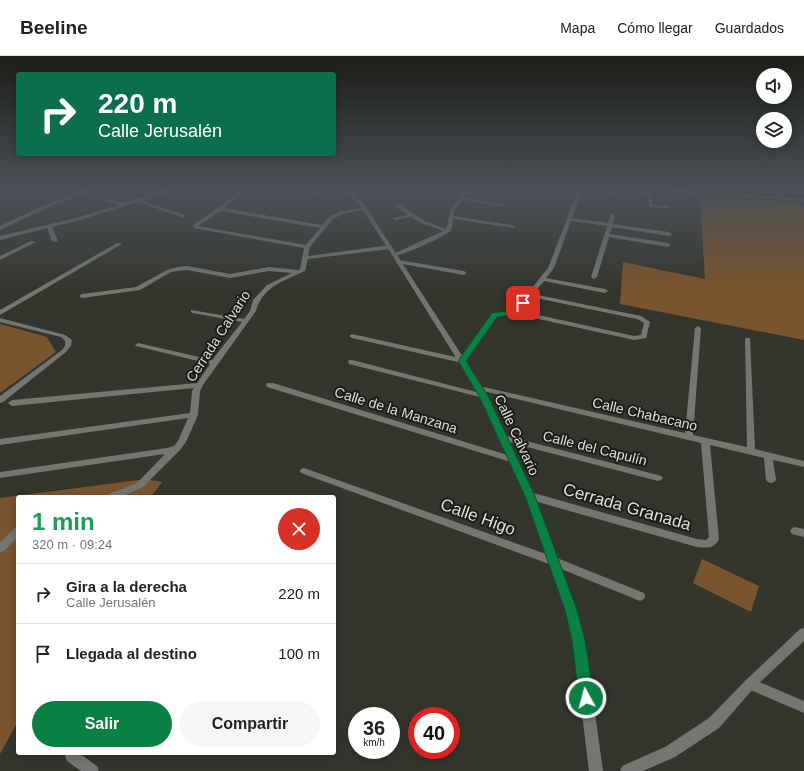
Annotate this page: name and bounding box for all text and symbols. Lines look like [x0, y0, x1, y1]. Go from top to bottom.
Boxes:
text: Beeline [20, 17, 88, 38]
text: Mapa [560, 20, 595, 36]
text: Cómo llegar [617, 20, 693, 36]
text: Guardados [715, 20, 784, 36]
map controls [756, 68, 792, 148]
button: sound [756, 68, 792, 104]
icon: right [32, 88, 84, 140]
text: 220 m [98, 88, 177, 119]
button: layers [756, 112, 792, 148]
text: Calle Jerusalén [98, 121, 222, 141]
pin [506, 286, 540, 320]
street label: Cerrada Calvario [182, 287, 254, 385]
icon: arrive [512, 292, 534, 314]
street label: Calle de la Manzana [333, 384, 460, 436]
street label: Calle Calvario [491, 392, 543, 478]
street label: Calle Chabacano [591, 394, 699, 434]
street label: Calle del Capulín [541, 427, 649, 469]
street label: Cerrada Granada [561, 480, 694, 535]
street label: Calle Higo [438, 495, 518, 539]
text: 1 min [32, 508, 95, 535]
button: close [278, 508, 320, 550]
text: 320 m · 09:24 [32, 537, 112, 552]
text: Gira a la derecha [66, 578, 187, 595]
icon: right [32, 583, 54, 605]
text: 220 m [278, 585, 320, 602]
text: Calle Jerusalén [66, 595, 156, 610]
icon: arrive [32, 643, 54, 665]
text: Llegada al destino [66, 645, 197, 662]
text: 100 m [278, 645, 320, 662]
position arrow [565, 677, 607, 719]
button: Salir [32, 701, 172, 747]
button: Compartir [180, 701, 320, 747]
speed limit sign: 40 [408, 707, 460, 759]
text: 36 [363, 717, 385, 739]
text: km/h [363, 737, 385, 748]

